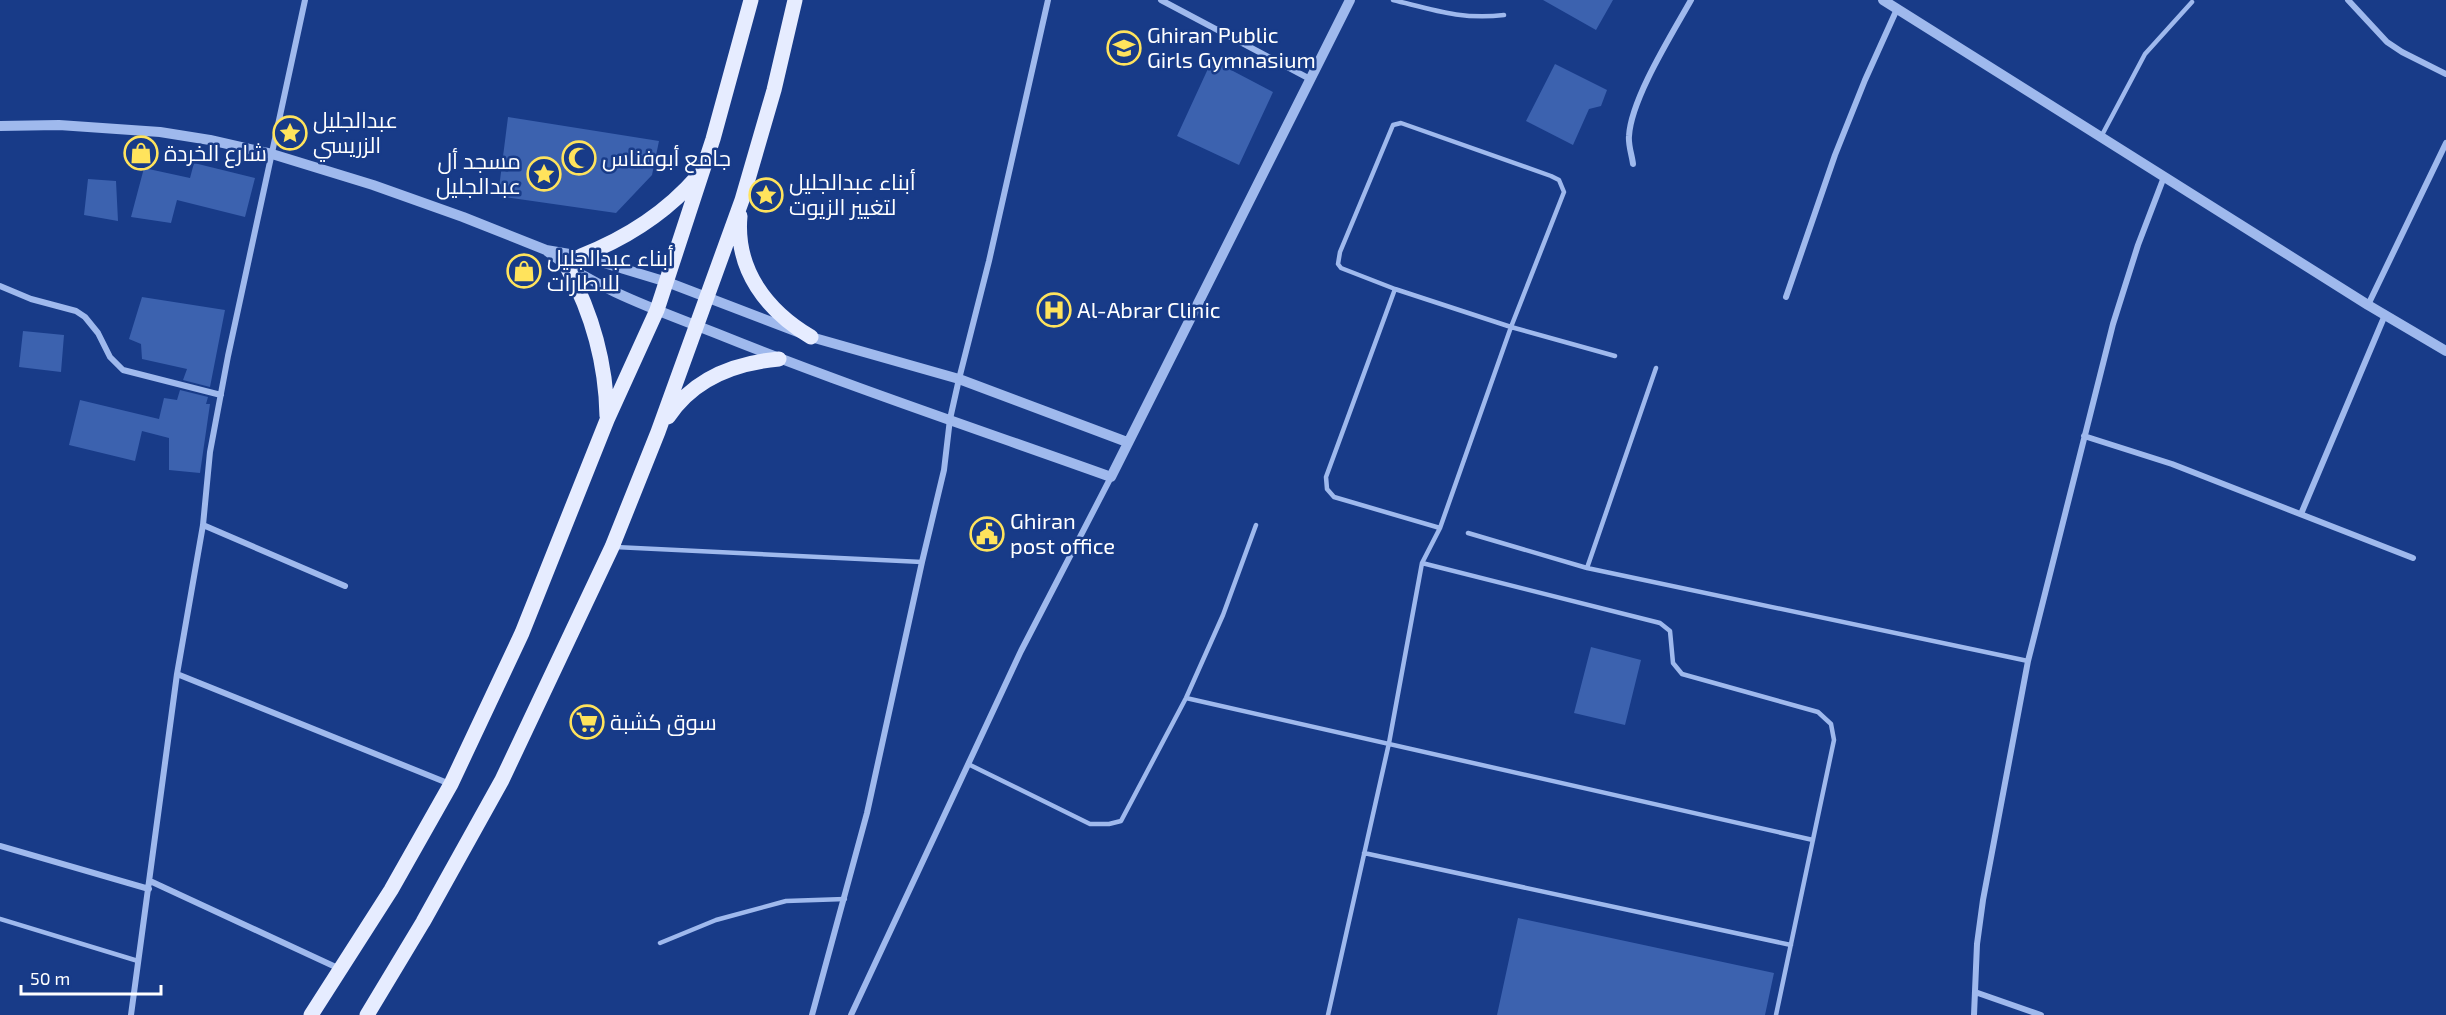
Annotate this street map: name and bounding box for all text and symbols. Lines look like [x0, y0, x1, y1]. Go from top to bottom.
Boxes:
place label: Ghiran Public Girls Gymnasium [1147, 21, 1316, 72]
school or university icon: Ghiran Public Girls Gymnasium [1106, 30, 1142, 66]
place label: عبدالجليل الزريسي [313, 106, 398, 162]
place icon: عبدالجليل الزريسي [272, 115, 308, 151]
shop icon: شارع الخردة [123, 135, 159, 171]
place label: شارع الخردة [164, 139, 267, 168]
mosque icon: جامع أبوفناس [561, 140, 597, 176]
place label: جامع أبوفناس [602, 144, 731, 173]
place label: مسجد أل عبدالجليل [436, 147, 521, 200]
place icon: مسجد أل عبدالجليل [526, 156, 562, 192]
place label: أبناء عبدالجليل لتغيير الزيوت [789, 168, 916, 220]
place icon: أبناء عبدالجليل لتغيير الزيوت [748, 177, 784, 213]
place label: أبناء عبدالجليل للاطارات [547, 244, 674, 296]
shop icon: أبناء عبدالجليل للاطارات [506, 253, 542, 289]
hospital icon: Al-Abrar Clinic [1036, 292, 1072, 328]
place label: Al-Abrar Clinic [1077, 296, 1221, 322]
place label: Ghiran post office [1010, 507, 1115, 558]
public building icon: Ghiran post office [969, 516, 1005, 552]
supermarket icon: سوق كشبة [569, 704, 605, 740]
place label: سوق كشبة [610, 708, 717, 736]
scale bar [21, 958, 160, 996]
text: 50 m [30, 967, 70, 989]

